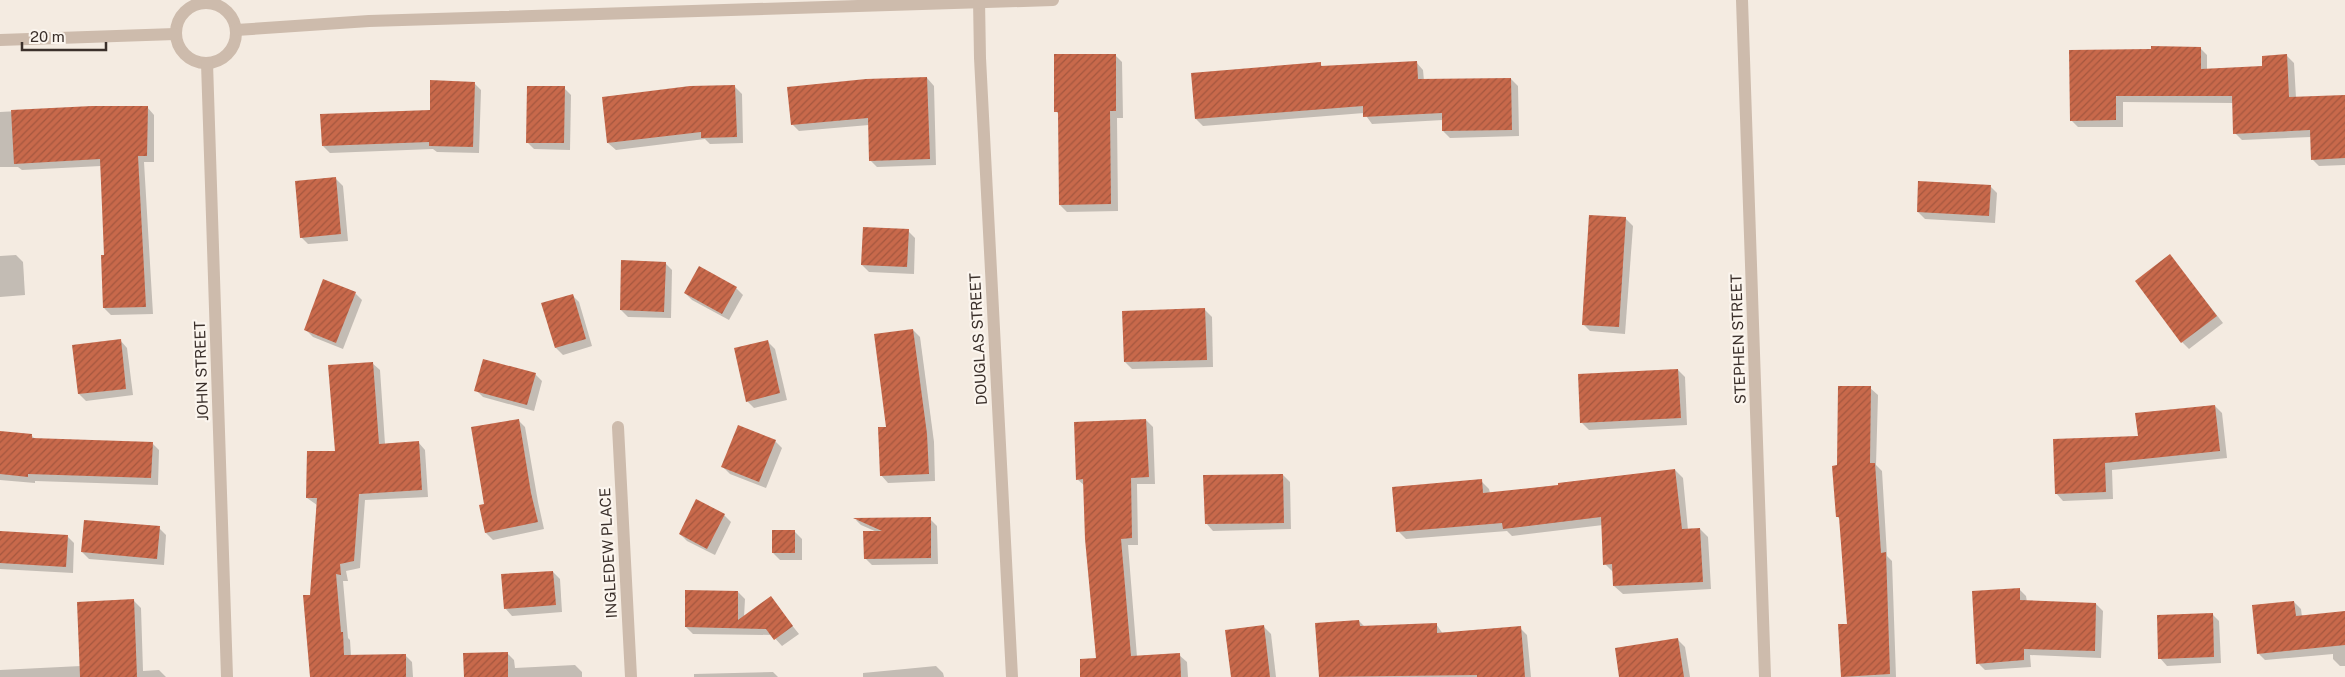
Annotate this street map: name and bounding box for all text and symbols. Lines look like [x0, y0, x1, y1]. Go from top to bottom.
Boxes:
scale bar [22, 20, 106, 52]
text: 20 m [30, 28, 65, 45]
street label: DOUGLAS STREET [966, 272, 990, 406]
street label: STEPHEN STREET [1727, 274, 1749, 404]
street label: JOHN STREET [191, 321, 211, 421]
street label: INGLEDEW PLACE [596, 487, 620, 619]

